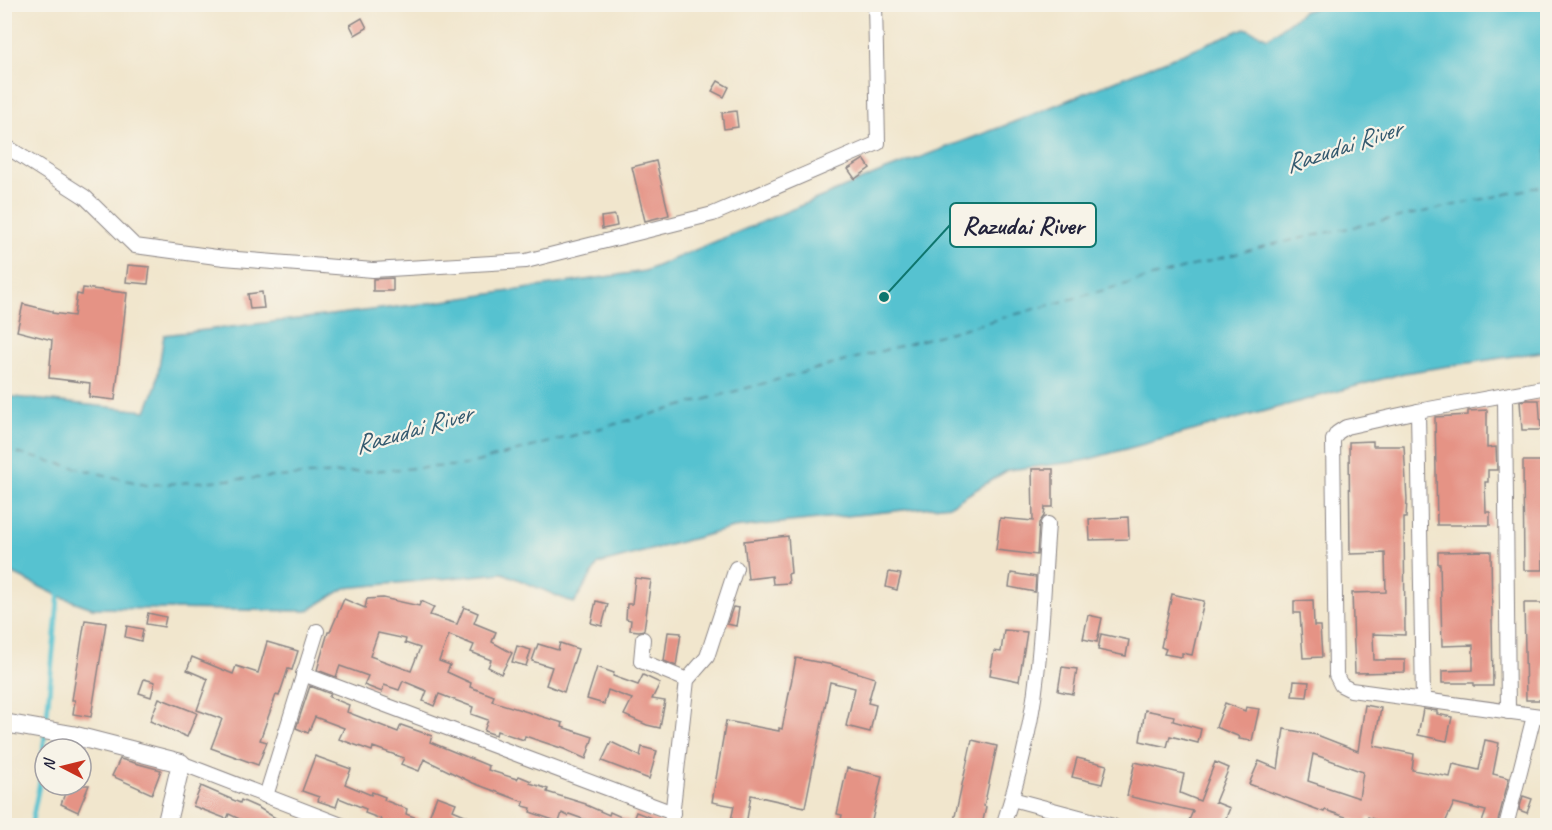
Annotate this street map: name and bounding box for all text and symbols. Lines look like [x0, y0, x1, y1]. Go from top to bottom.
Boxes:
water label: Razudai River [1281, 110, 1410, 180]
callout: Razudai River [950, 203, 1096, 247]
text: Razudai River [962, 209, 1087, 242]
water label: Razudai River [351, 395, 480, 461]
north arrow [33, 737, 93, 797]
text: N [39, 756, 60, 771]

